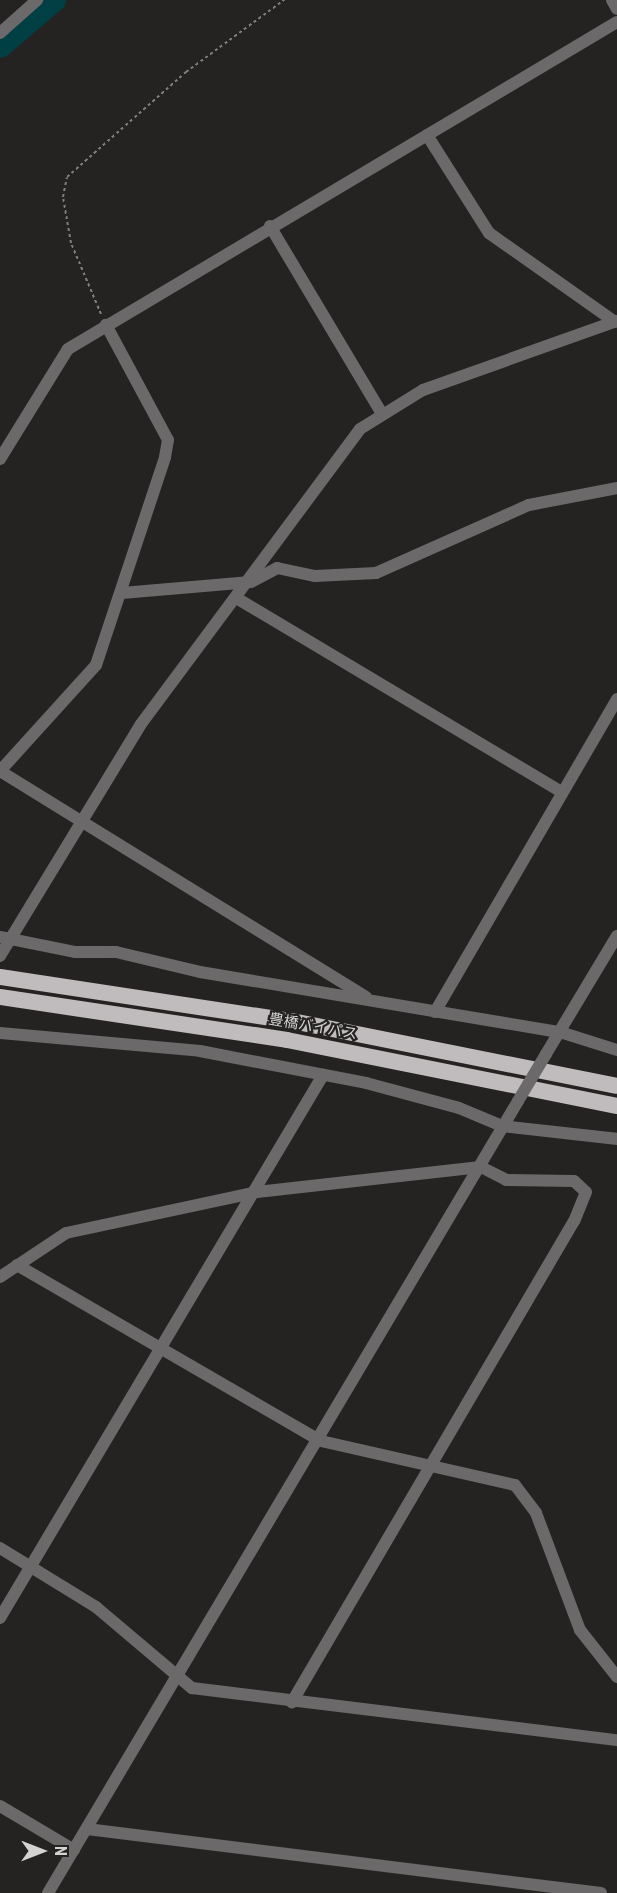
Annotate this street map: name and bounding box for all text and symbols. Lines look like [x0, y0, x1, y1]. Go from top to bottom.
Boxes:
street label: 豊橋バイパス [267, 1010, 359, 1044]
north arrow [12, 1821, 72, 1881]
text: N [51, 1846, 70, 1856]

